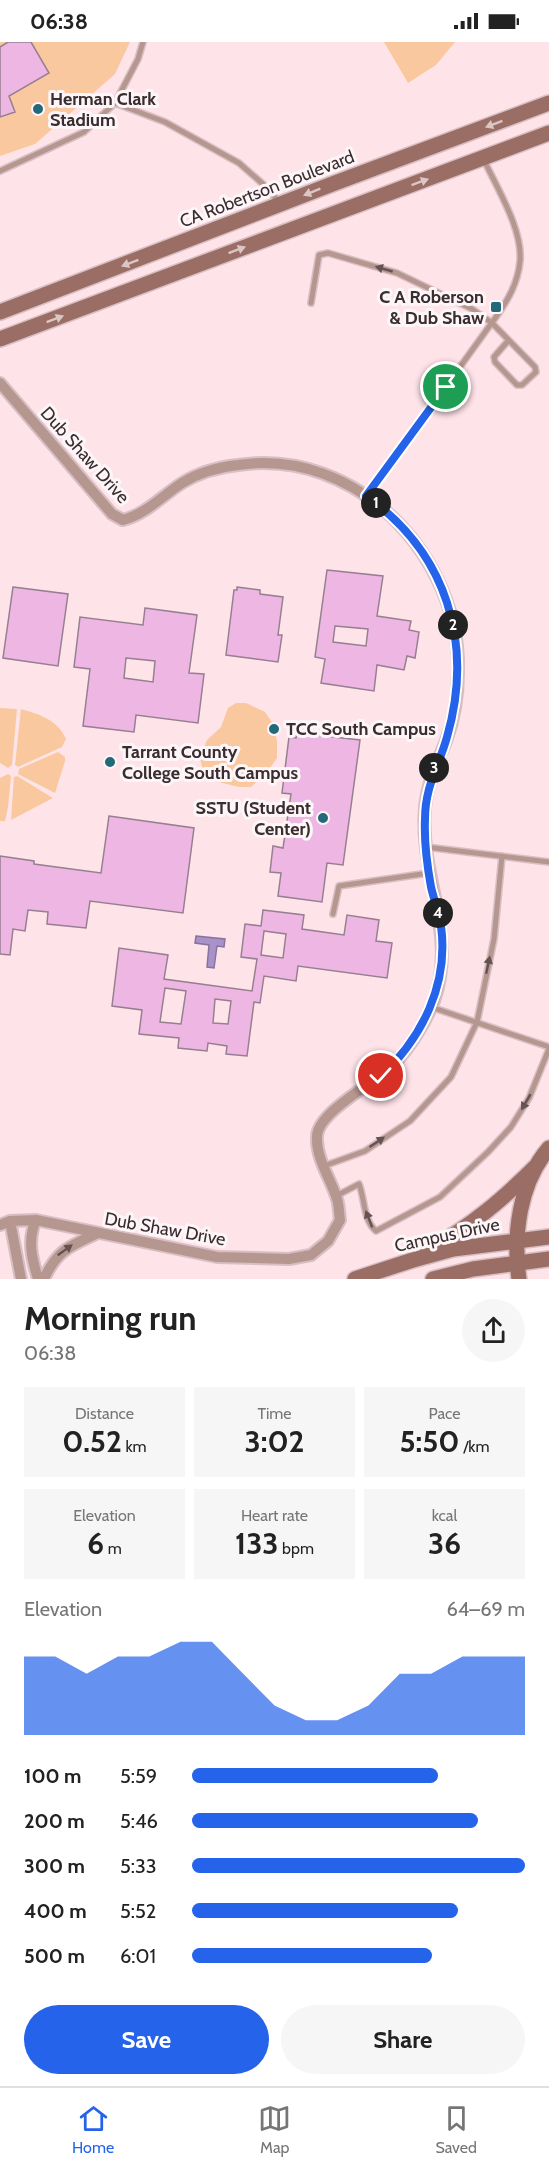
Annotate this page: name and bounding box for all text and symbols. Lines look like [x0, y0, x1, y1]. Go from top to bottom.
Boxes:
text: 06:38 [30, 8, 88, 35]
place label: Herman Clark Stadium [50, 88, 156, 131]
marker: Herman Clark Stadium [31, 102, 45, 116]
one-way arrow [485, 119, 503, 129]
street label: CA Robertson Boulevard [177, 146, 357, 232]
one-way arrow [411, 177, 429, 186]
one-way arrow [302, 187, 320, 197]
one-way arrow [228, 245, 246, 255]
one-way arrow [121, 258, 139, 268]
one-way arrow [375, 264, 393, 273]
place label: C A Roberson & Dub Shaw [379, 286, 484, 329]
marker: C A Roberson & Dub Shaw [489, 300, 503, 314]
one-way arrow [46, 313, 64, 323]
pin [420, 361, 471, 412]
icon: arrive [429, 370, 462, 403]
street label: Dub Shaw Drive [36, 402, 134, 508]
pin: 1 [361, 488, 391, 518]
text: 1 [373, 493, 379, 512]
pin: 2 [438, 610, 468, 640]
text: 2 [449, 615, 457, 634]
place label: TCC South Campus [286, 718, 436, 740]
marker: TCC South Campus [267, 722, 281, 736]
place label: Tarrant County College South Campus [122, 741, 299, 784]
pin: 3 [419, 753, 449, 783]
marker: Tarrant County College South Campus [103, 755, 117, 769]
text: 3 [430, 758, 438, 777]
place label: SSTU (Student Center) [196, 797, 311, 840]
marker: SSTU (Student Center) [316, 811, 330, 825]
pin: 4 [423, 898, 453, 928]
text: 4 [433, 903, 443, 922]
one-way arrow [484, 956, 494, 974]
pin [355, 1050, 406, 1101]
icon: check [364, 1059, 397, 1092]
one-way arrow [520, 1094, 531, 1110]
one-way arrow [369, 1137, 386, 1148]
street label: Dub Shaw Drive [103, 1208, 227, 1250]
one-way arrow [363, 1210, 373, 1228]
street label: Campus Drive [392, 1213, 502, 1257]
one-way arrow [57, 1244, 73, 1256]
text: Morning run [24, 1298, 196, 1338]
button: share [462, 1299, 525, 1362]
text: 06:38 [24, 1341, 76, 1365]
text: Distance [75, 1404, 134, 1423]
text: Time [258, 1404, 292, 1423]
text: Pace [429, 1404, 460, 1423]
text: 0.52 [62, 1423, 122, 1460]
text: 3:02 [245, 1423, 304, 1460]
text: 5:50 [399, 1423, 460, 1460]
text: km [122, 1437, 147, 1456]
text: /km [460, 1437, 490, 1456]
text: Elevation [73, 1506, 136, 1525]
text: Heart rate [241, 1506, 308, 1525]
text: kcal [432, 1506, 457, 1525]
text: 6 [87, 1525, 104, 1562]
text: 133 [235, 1525, 278, 1562]
text: 36 [428, 1525, 461, 1562]
text: m [104, 1539, 122, 1558]
text: bpm [278, 1539, 314, 1558]
text: Elevation [24, 1597, 102, 1621]
text: 64–69 m [446, 1597, 525, 1621]
text: 100 m [24, 1764, 82, 1788]
text: 5:59 [120, 1764, 157, 1788]
text: 200 m [24, 1809, 85, 1833]
text: 5:46 [120, 1809, 158, 1833]
text: 300 m [24, 1854, 85, 1878]
text: 5:33 [120, 1854, 157, 1878]
text: 400 m [24, 1899, 87, 1923]
text: 5:52 [120, 1899, 156, 1923]
text: 500 m [24, 1944, 85, 1968]
text: 6:01 [120, 1944, 156, 1968]
button: Save [24, 2005, 269, 2074]
button: Share [281, 2005, 525, 2074]
tab: Home [72, 2102, 114, 2157]
tab: Map [258, 2102, 291, 2157]
tab: Saved [435, 2102, 477, 2157]

